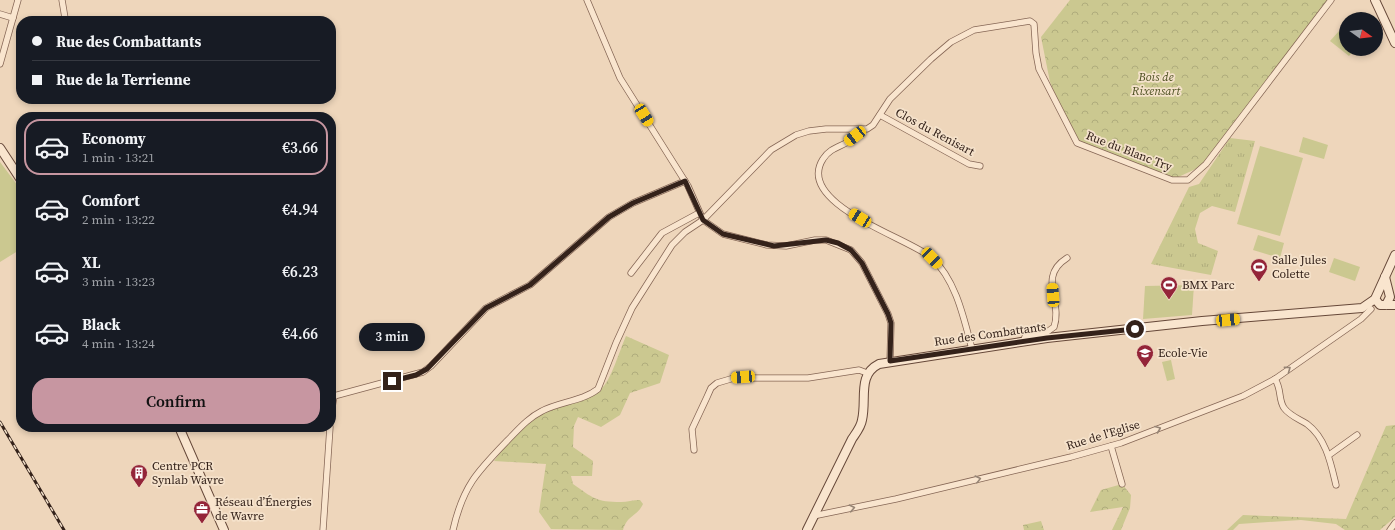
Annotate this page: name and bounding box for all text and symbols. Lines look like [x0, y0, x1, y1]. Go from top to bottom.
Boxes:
north arrow [1339, 12, 1383, 56]
map controls [1339, 12, 1383, 56]
text: Rue des Combattants [56, 31, 201, 52]
text: Rue de la Terrienne [56, 69, 191, 90]
park label: Bois de Rixensart [1131, 69, 1181, 99]
car [633, 102, 655, 128]
street label: Clos du Renisart [893, 104, 977, 160]
car [842, 124, 868, 148]
street label: Rue du Blanc Try [1084, 127, 1175, 175]
text: Economy [82, 128, 146, 149]
icon: car [34, 129, 70, 165]
text: €3.66 [282, 137, 318, 158]
text: 1 min · 13:21 [82, 149, 155, 166]
text: Comfort [82, 190, 140, 211]
icon: car [34, 191, 70, 227]
text: €4.94 [282, 199, 318, 220]
car [847, 207, 873, 229]
text: 2 min · 13:22 [82, 211, 155, 228]
car [919, 245, 945, 271]
text: XL [82, 252, 101, 273]
place label: Salle Jules Colette [1272, 252, 1326, 282]
icon: car [34, 253, 70, 289]
sports icon: Salle Jules Colette [1249, 257, 1269, 282]
text: €6.23 [282, 261, 318, 282]
text: 3 min · 13:23 [82, 273, 155, 290]
sports icon: BMX Parc [1159, 275, 1179, 300]
place label: BMX Parc [1182, 277, 1235, 293]
car [1046, 283, 1060, 307]
car [1216, 313, 1240, 327]
text: Black [82, 314, 121, 335]
icon: car [34, 315, 70, 351]
street label: Rue des Combattants [933, 318, 1047, 350]
route start [1126, 320, 1144, 338]
text: €4.66 [282, 323, 318, 344]
callout: 3 min [359, 323, 425, 351]
text: 3 min [375, 328, 409, 345]
text: 4 min · 13:24 [82, 335, 155, 352]
school or university icon: Ecole-Vie [1135, 343, 1155, 368]
place label: Ecole-Vie [1158, 345, 1208, 361]
one-way arrow [1284, 367, 1291, 374]
car [731, 370, 755, 384]
route end [383, 372, 401, 390]
button: Confirm [32, 378, 320, 424]
street label: Rue de l'Eglise [1064, 416, 1142, 454]
one-way arrow [1154, 426, 1161, 434]
place label: Centre PCR Synlab Wavre [152, 458, 224, 488]
building icon: Centre PCR Synlab Wavre [129, 463, 149, 488]
one-way arrow [974, 475, 981, 484]
place label: Réseau d’Énergies de Wavre [215, 494, 312, 524]
office icon: Réseau d’Énergies de Wavre [192, 499, 212, 524]
one-way arrow [848, 505, 855, 513]

